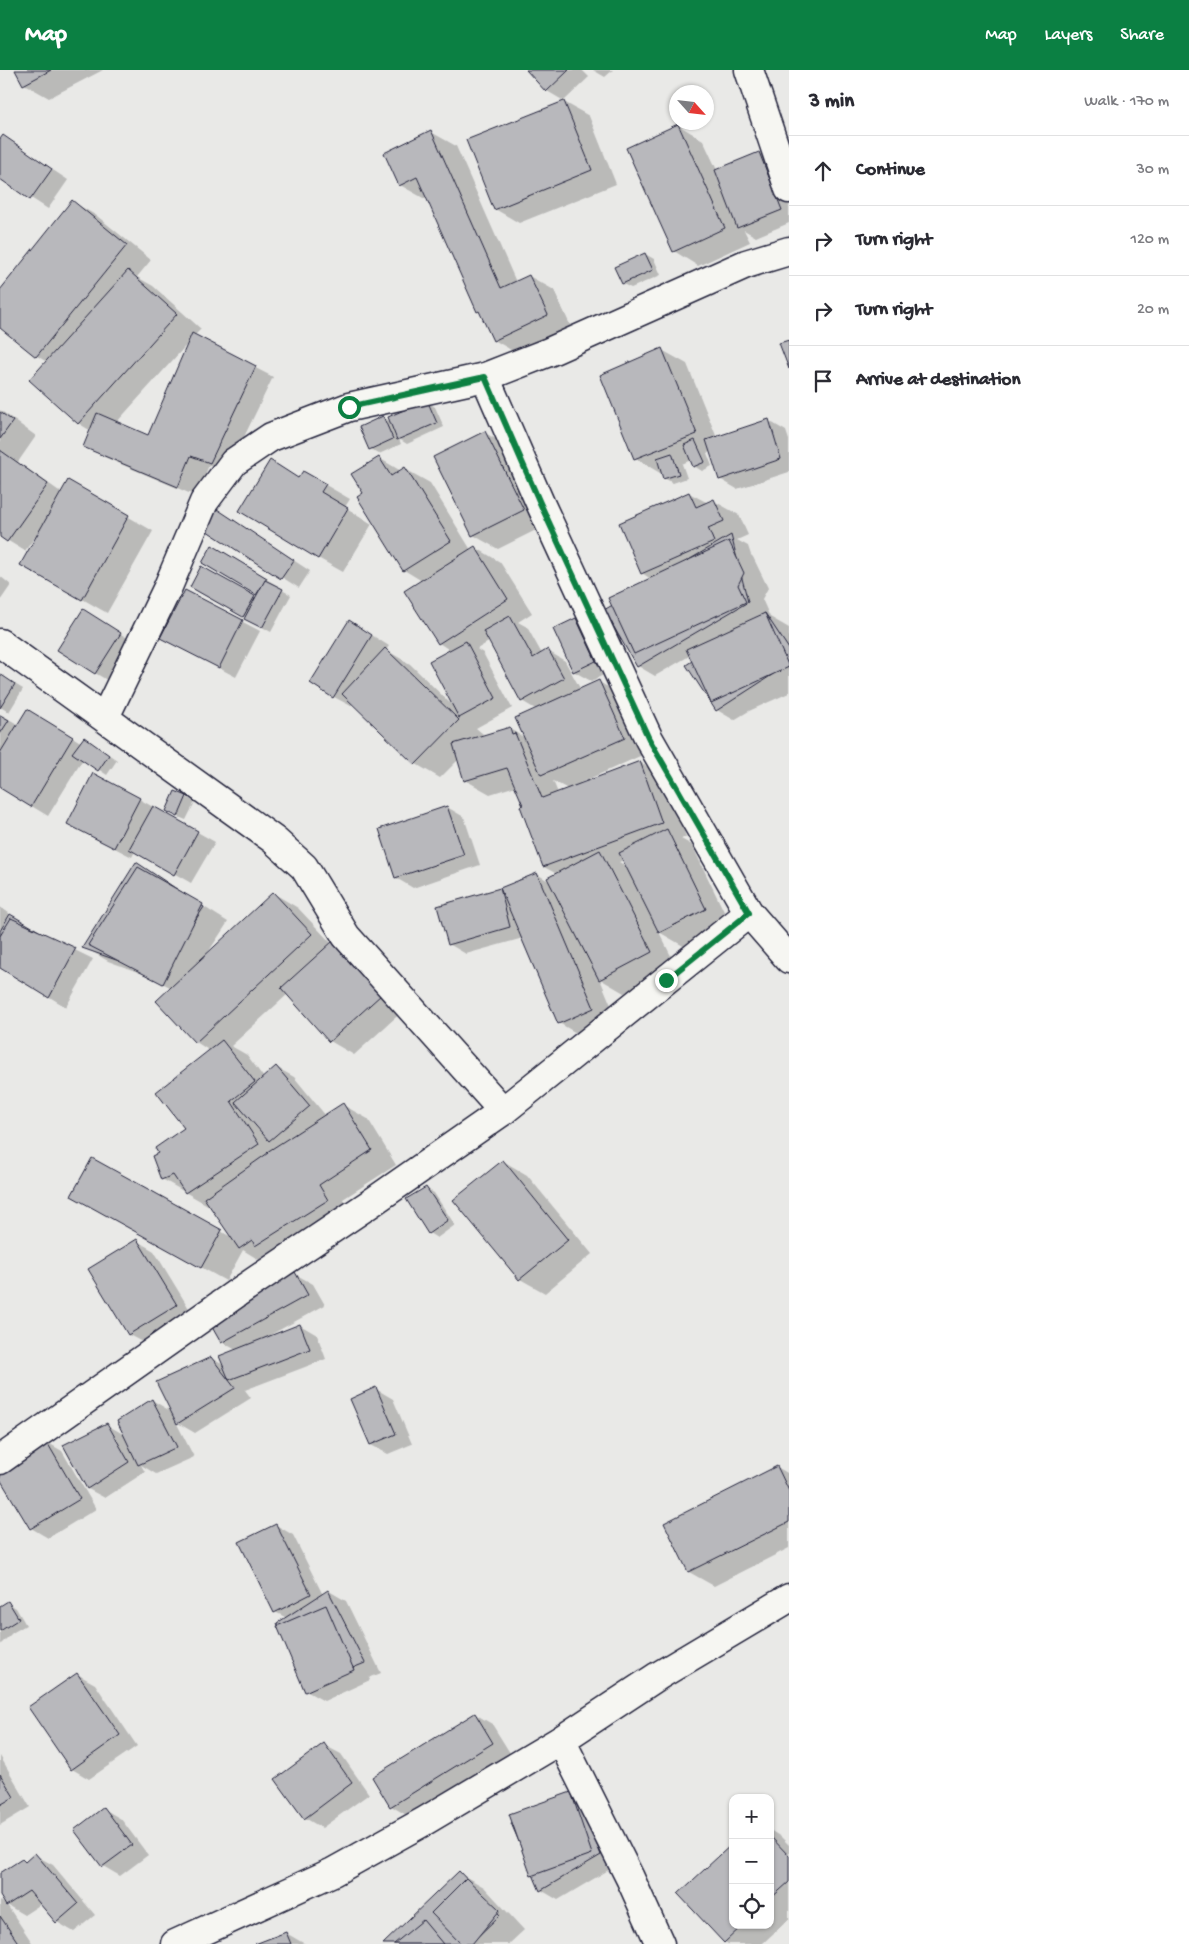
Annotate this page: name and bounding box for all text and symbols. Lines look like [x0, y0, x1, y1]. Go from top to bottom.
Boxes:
text: Map [25, 21, 67, 50]
text: Map [985, 25, 1017, 46]
text: Layers [1045, 25, 1092, 46]
text: Share [1120, 25, 1164, 46]
north arrow [669, 85, 714, 130]
text: 3 min [809, 90, 854, 115]
text: Walk · 170 m [1084, 93, 1169, 112]
icon: ahead [809, 157, 837, 185]
text: Continue [856, 159, 925, 182]
text: 30 m [1136, 161, 1169, 180]
icon: right [809, 227, 837, 255]
text: Turn right [856, 229, 932, 252]
text: 120 m [1130, 231, 1169, 250]
icon: right [809, 297, 837, 325]
text: Turn right [856, 299, 932, 322]
text: 20 m [1137, 301, 1169, 320]
icon: arrive [809, 367, 837, 395]
text: Arrive at destination [856, 369, 1020, 392]
route start [338, 396, 361, 419]
route end [655, 969, 678, 992]
map controls [729, 1794, 774, 1929]
button: + [729, 1794, 774, 1839]
button: − [729, 1839, 774, 1884]
button: locate [729, 1884, 774, 1929]

